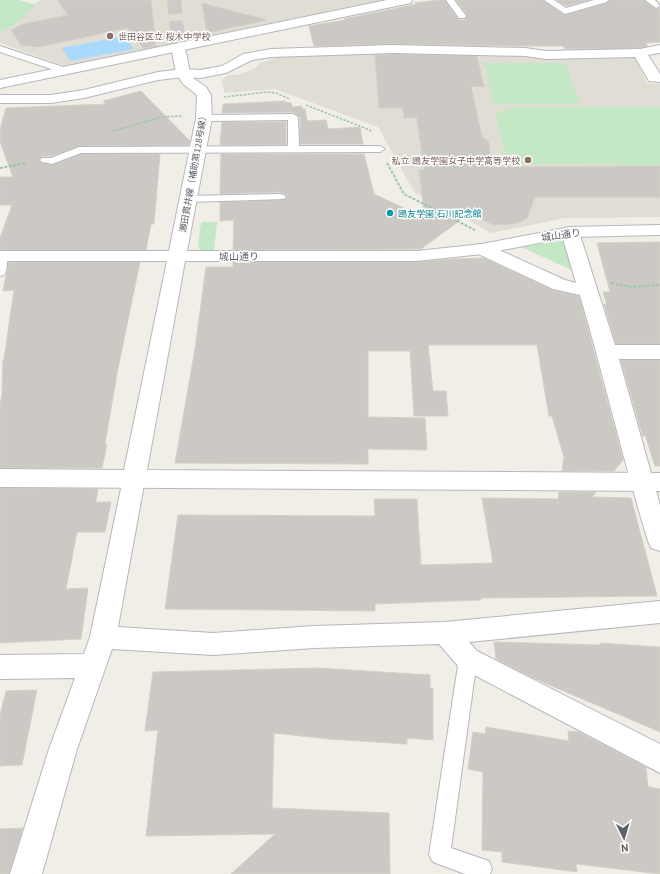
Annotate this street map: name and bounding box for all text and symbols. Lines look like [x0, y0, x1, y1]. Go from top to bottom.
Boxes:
marker: 世田谷区立 桜木中学校 [105, 31, 115, 41]
place label: 世田谷区立 桜木中学校 [118, 31, 210, 42]
street label: 瀬田貫井線（補助第128号線） [177, 111, 209, 233]
place label: 私立 鴎友学園女子中学高等学校 [392, 155, 520, 166]
marker: 私立 鴎友学園女子中学高等学校 [523, 155, 533, 165]
marker: 鴎友学園 石川記念館 [385, 208, 395, 218]
place label: 鴎友学園 石川記念館 [398, 208, 481, 219]
street label: 城山通り [540, 226, 582, 244]
street label: 城山通り [219, 250, 259, 263]
north arrow [604, 818, 644, 858]
text: N [621, 841, 629, 855]

